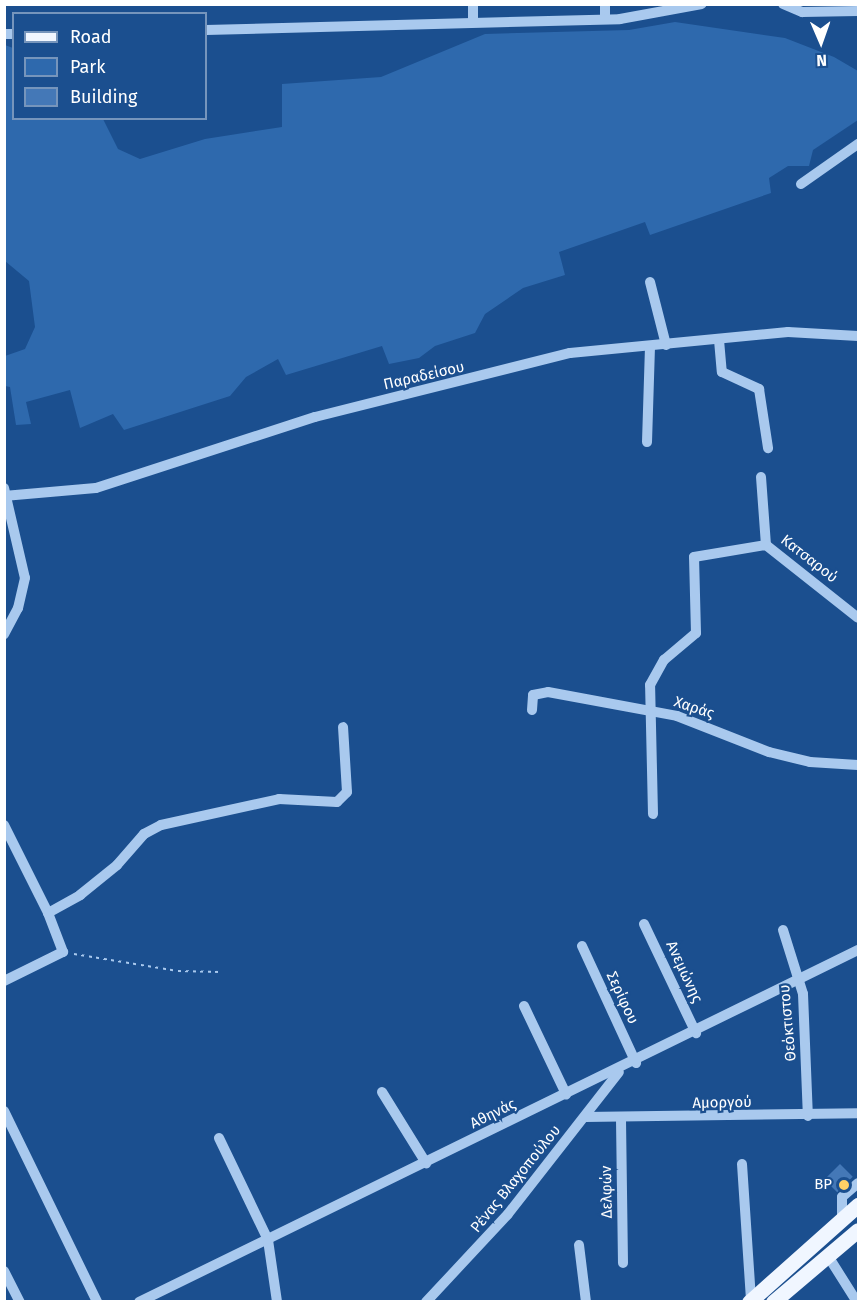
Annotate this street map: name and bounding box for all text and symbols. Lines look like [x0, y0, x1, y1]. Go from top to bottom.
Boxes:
legend [12, 12, 207, 120]
north arrow [791, 12, 851, 72]
text: Road [70, 26, 112, 48]
text: N [816, 51, 827, 70]
text: Park [70, 56, 105, 78]
text: Building [70, 86, 137, 108]
street label: Παραδείσου [382, 358, 466, 394]
street label: Κατσαρού [777, 531, 841, 587]
street label: Χαράς [672, 693, 716, 723]
street label: Ανεμώνης [662, 938, 706, 1006]
street label: Σερίφου [602, 969, 642, 1027]
street label: Θεόκτιστου [776, 984, 800, 1062]
street label: Αμοργού [692, 1093, 752, 1113]
street label: Αθηνάς [467, 1095, 519, 1133]
street label: Ρένας Βλαχοπούλου [467, 1122, 565, 1236]
street label: Δελφών [598, 1165, 616, 1219]
place label: BP [814, 1176, 832, 1194]
marker: BP [837, 1178, 851, 1192]

